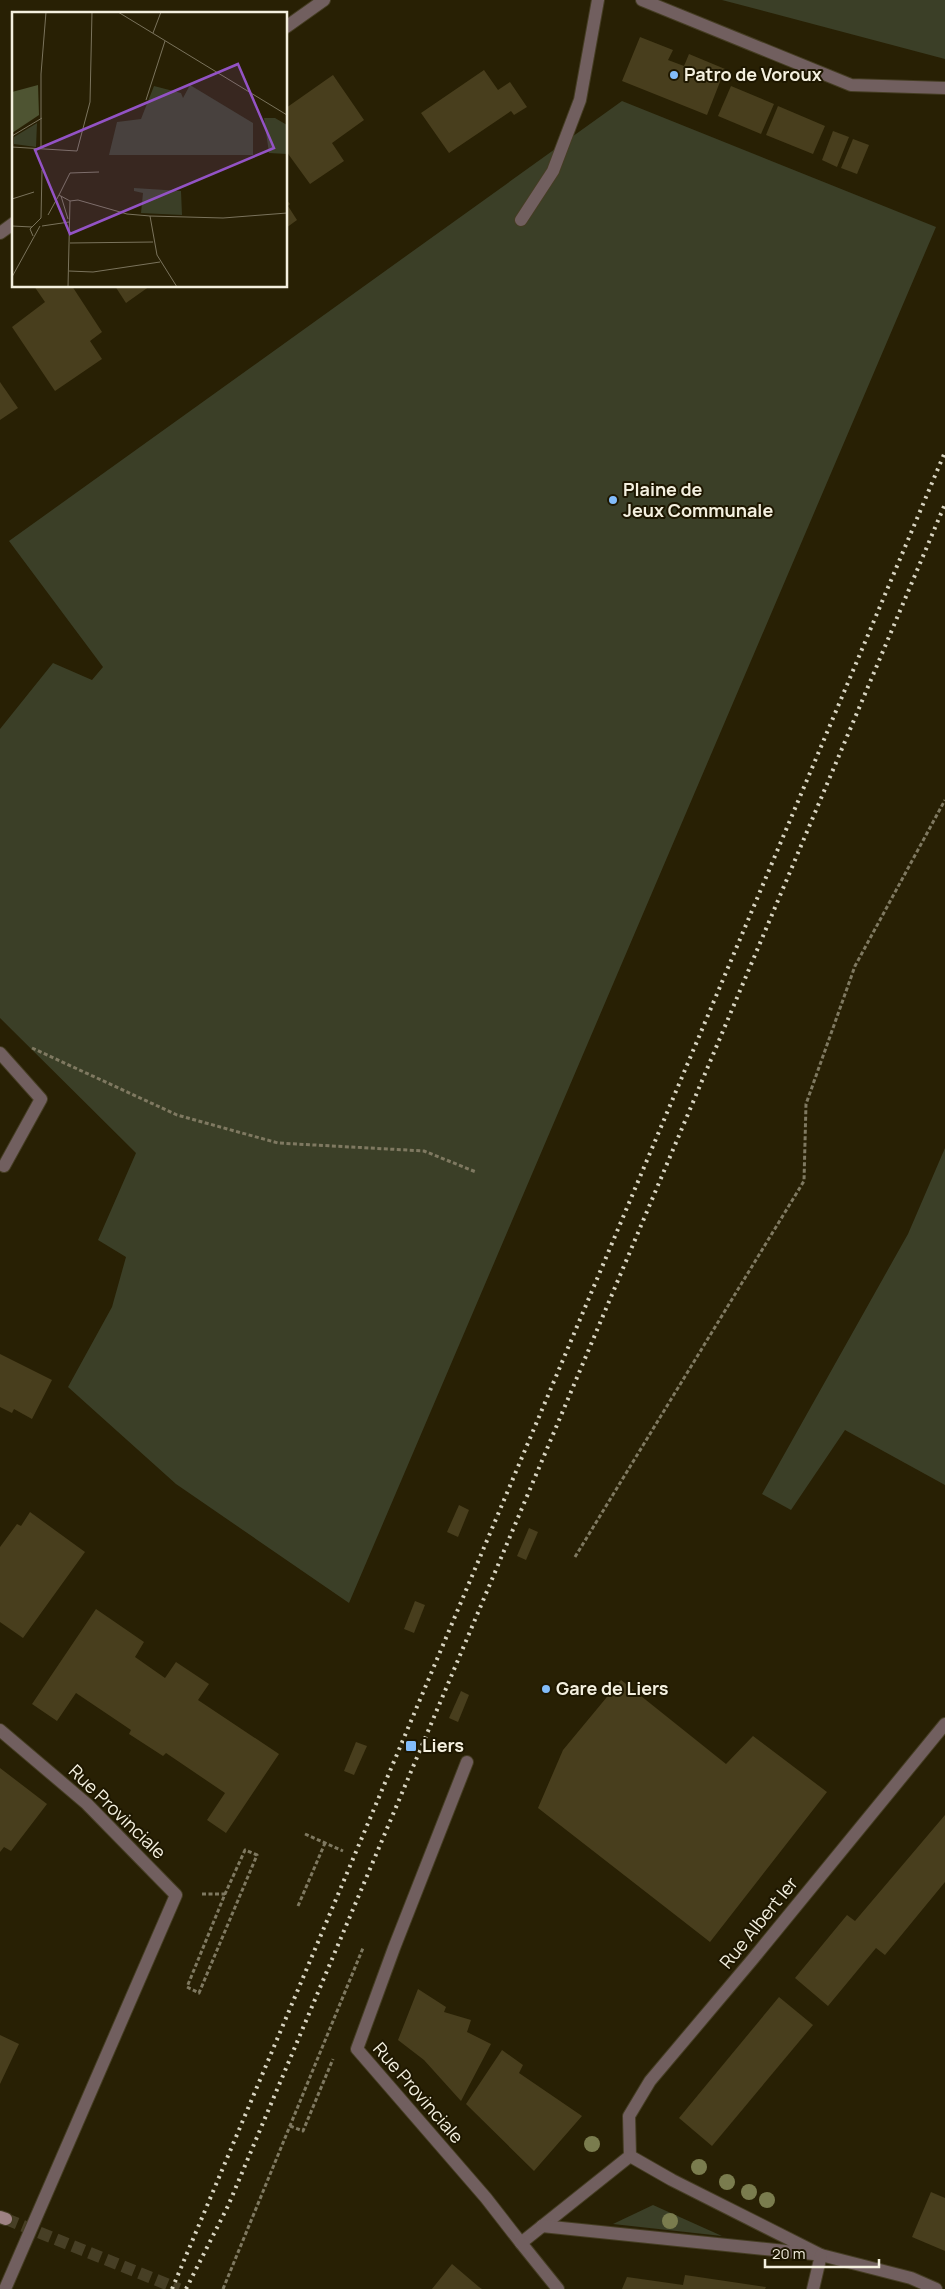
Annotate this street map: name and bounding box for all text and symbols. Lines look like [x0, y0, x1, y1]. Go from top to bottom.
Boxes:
inset map [12, 12, 288, 288]
place label: Patro de Voroux [684, 62, 822, 86]
marker: Patro de Voroux [668, 69, 680, 81]
place label: Plaine de Jeux Communale [623, 477, 773, 522]
marker: Plaine de Jeux Communale [607, 494, 619, 506]
place label: Gare de Liers [556, 1676, 669, 1700]
marker: Gare de Liers [540, 1683, 552, 1695]
place label: Liers [422, 1733, 464, 1757]
marker: Liers [404, 1739, 418, 1753]
street label: Rue Provinciale [64, 1759, 171, 1864]
street label: Rue Albert Ier [714, 1871, 803, 1973]
street label: Rue Provinciale [368, 2037, 469, 2148]
scale bar [765, 2236, 879, 2268]
text: 20 m [772, 2243, 805, 2264]

